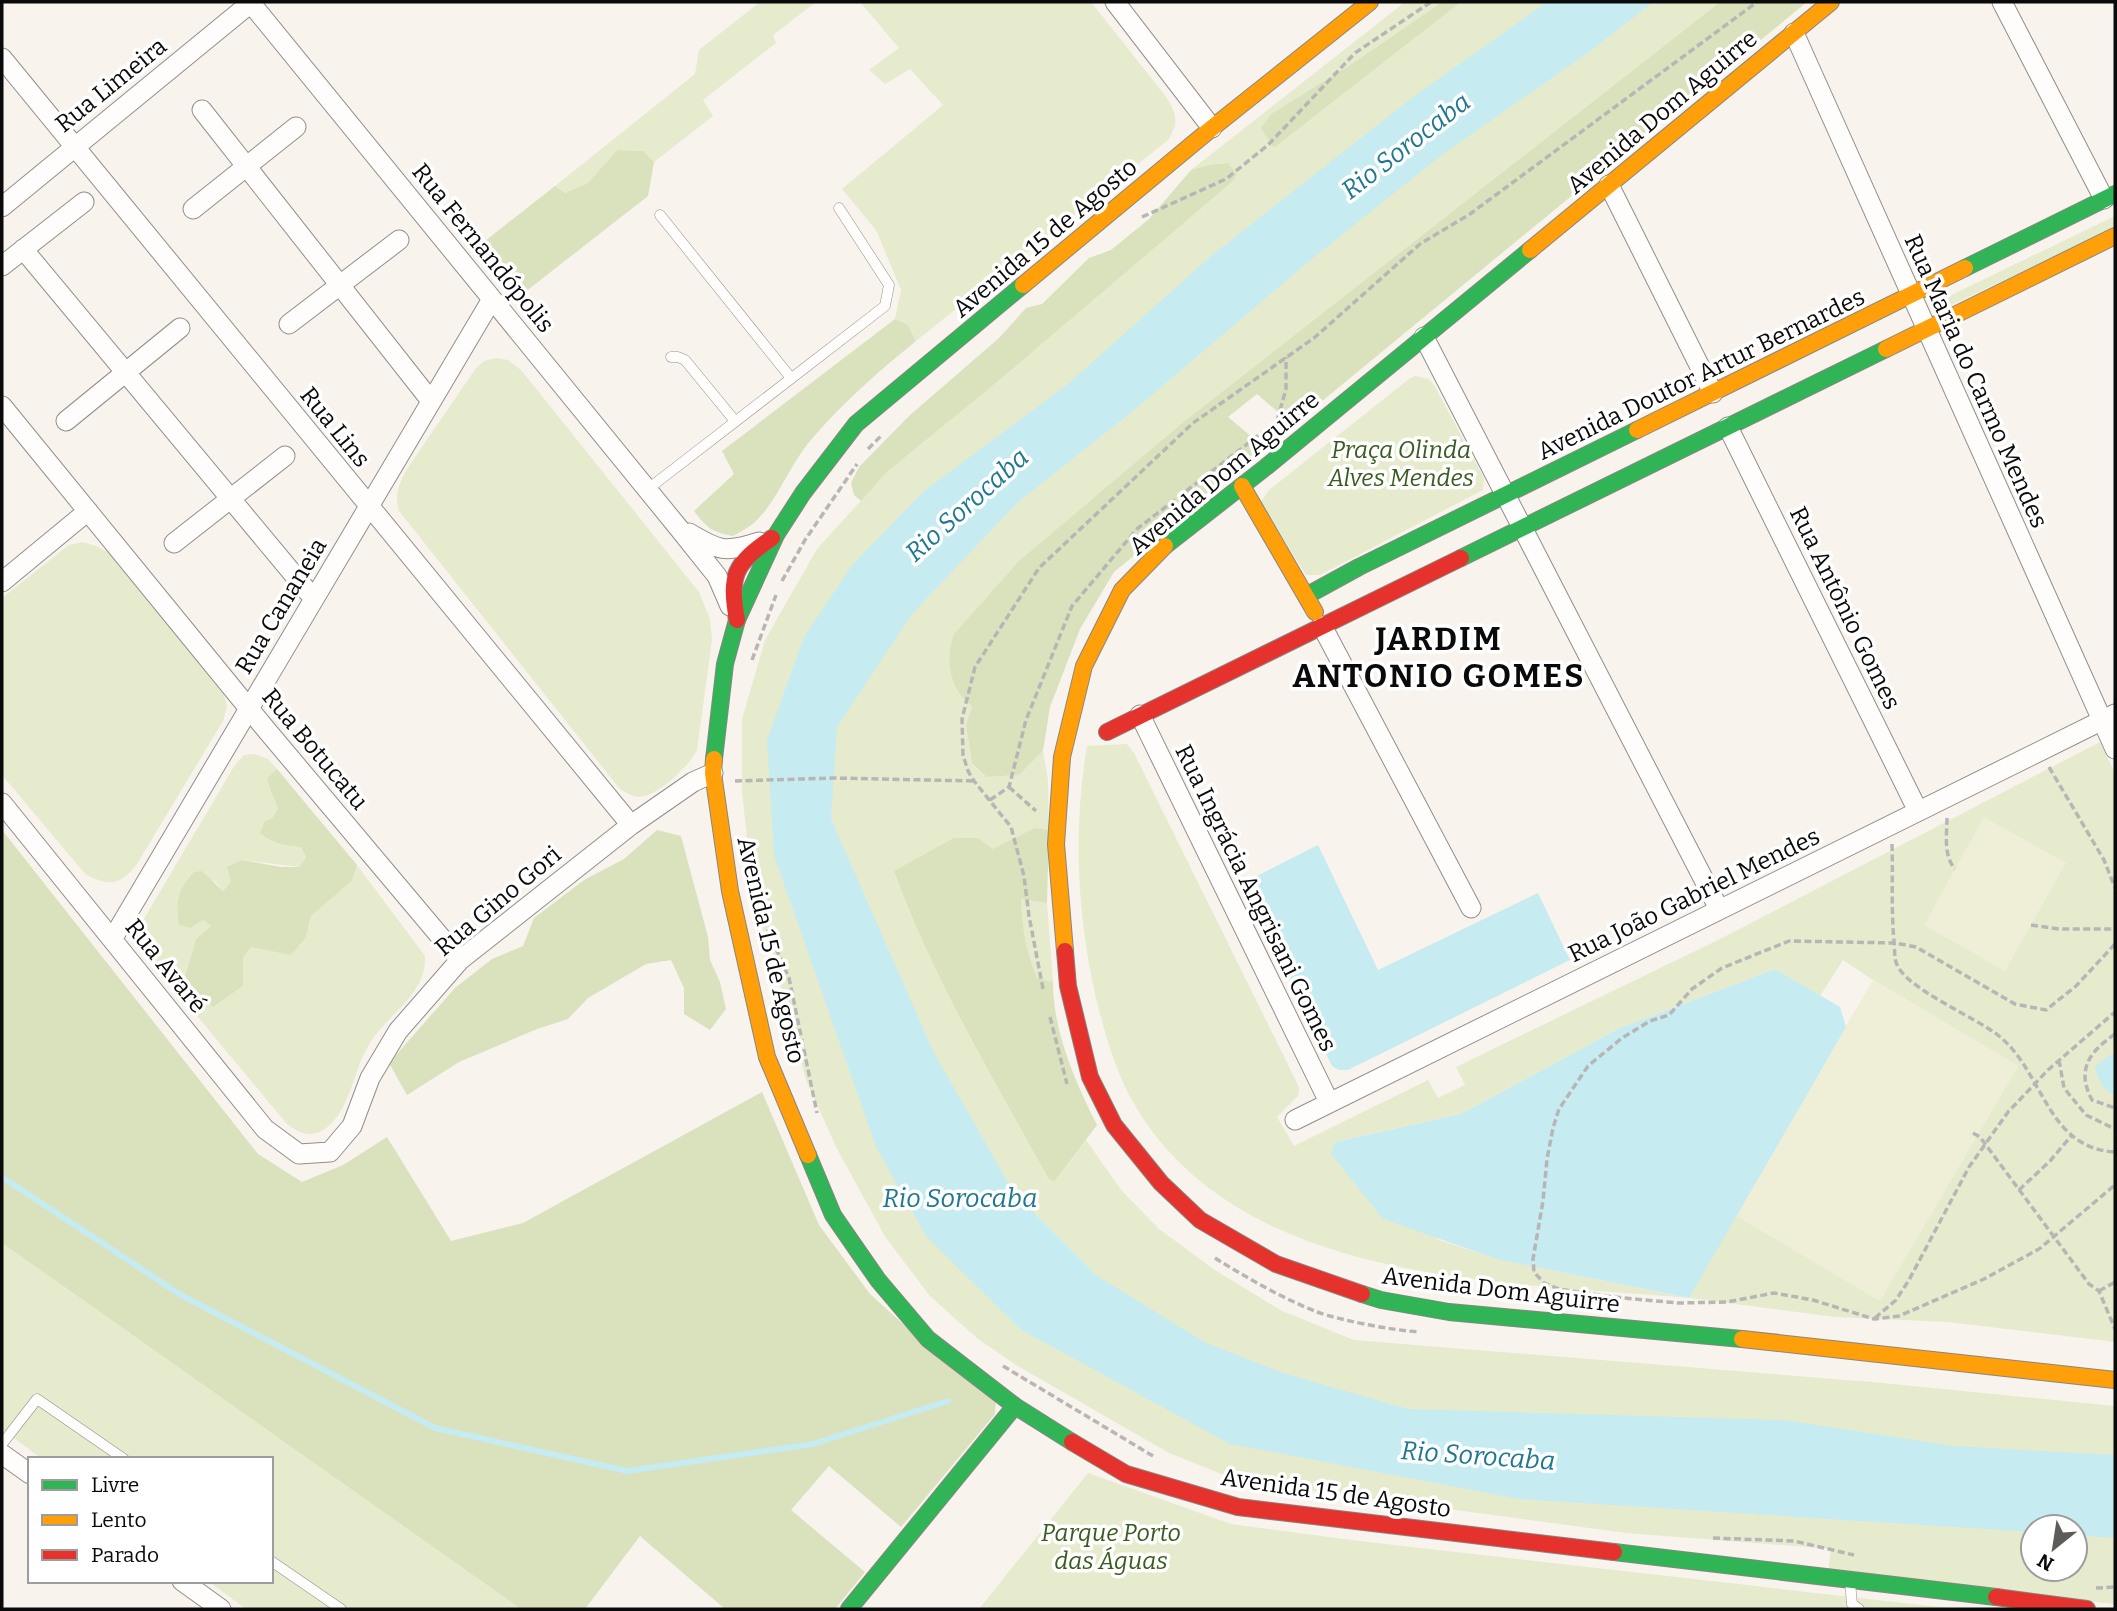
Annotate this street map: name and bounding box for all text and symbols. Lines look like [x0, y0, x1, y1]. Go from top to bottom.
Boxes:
street label: Avenida Dom Aguirre [1561, 24, 1763, 200]
street label: Rua Limeira [50, 32, 172, 138]
water label: Rio Sorocaba [1335, 86, 1477, 206]
street label: Avenida 15 de Agosto [947, 153, 1143, 323]
street label: Rua Fernandópolis [406, 158, 560, 338]
street label: Rua Maria do Carmo Mendes [1898, 230, 2054, 532]
street label: Avenida Doutor Artur Bernardes [1533, 282, 1869, 466]
street label: Rua Lins [294, 381, 376, 473]
street label: Avenida Dom Aguirre [1123, 385, 1325, 561]
park label: Praça Olinda Alves Mendes [1327, 436, 1474, 492]
water label: Rio Sorocaba [899, 442, 1035, 568]
street label: Rua Antônio Gomes [1784, 502, 1906, 714]
street label: Rua Cananeia [230, 533, 332, 679]
district label: JARDIM ANTONIO GOMES [1292, 620, 1586, 695]
street label: Rua Botucatu [256, 683, 374, 815]
street label: Rua Ingrácia Angrisani Gomes [1169, 740, 1343, 1056]
street label: Rua João Gabriel Mendes [1564, 822, 1824, 968]
street label: Avenida 15 de Agosto [731, 834, 811, 1066]
street label: Rua Gino Gori [429, 840, 567, 962]
street label: Rua Avaré [120, 913, 212, 1019]
water label: Rio Sorocaba [883, 1183, 1037, 1214]
street label: Avenida Dom Aguirre [1381, 1262, 1621, 1318]
water label: Rio Sorocaba [1400, 1435, 1556, 1477]
legend [28, 1457, 273, 1583]
street label: Avenida 15 de Agosto [1219, 1463, 1453, 1523]
text: Livre [91, 1472, 139, 1498]
text: Lento [91, 1507, 147, 1533]
north arrow [2019, 1513, 2089, 1583]
park label: Parque Porto das Águas [1041, 1519, 1181, 1575]
text: Parado [91, 1542, 159, 1568]
text: N [2033, 1548, 2058, 1576]

